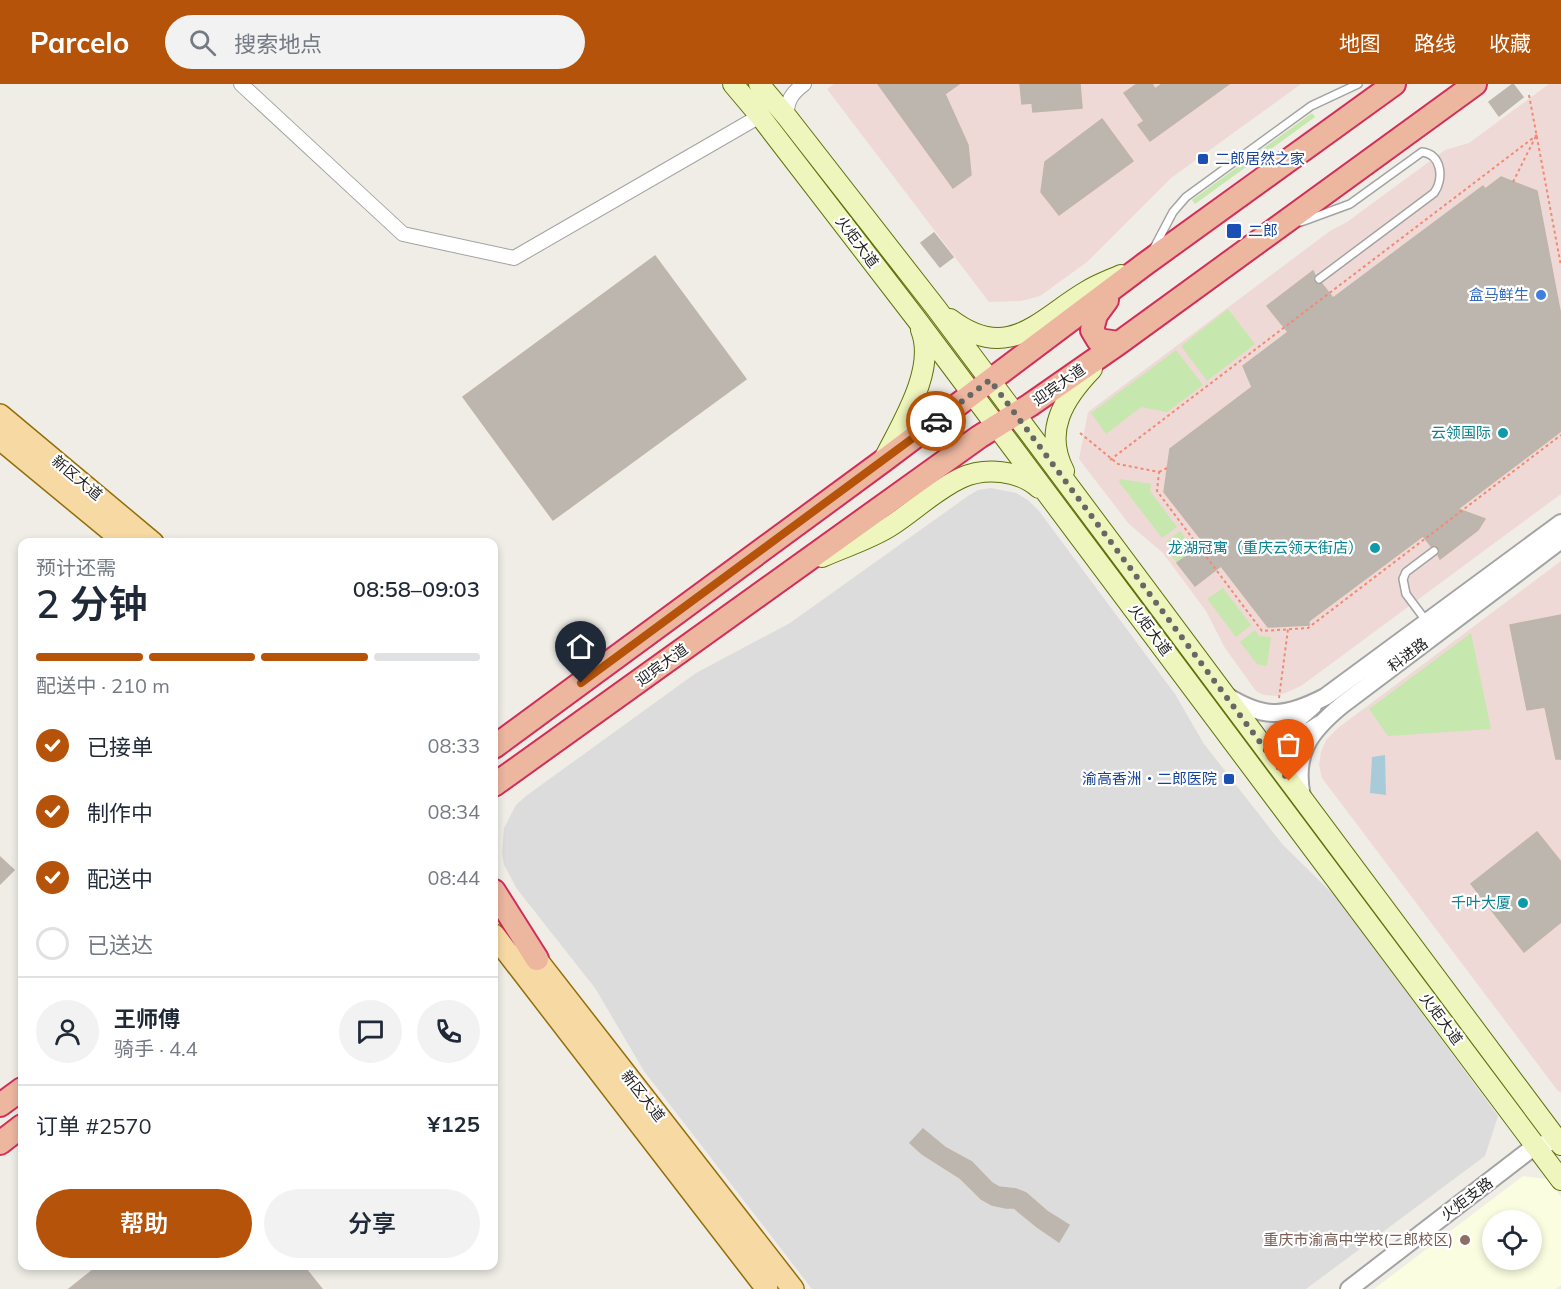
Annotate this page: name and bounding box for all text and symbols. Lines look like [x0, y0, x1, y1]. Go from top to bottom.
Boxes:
search box [165, 15, 585, 69]
text: Parcelo [30, 25, 129, 60]
icon: search [186, 26, 219, 59]
text: 搜索地点 [234, 30, 322, 58]
text: 地图 [1339, 30, 1381, 56]
text: 路线 [1414, 30, 1456, 56]
text: 收藏 [1489, 30, 1531, 56]
place label: 二郎居然之家 [1215, 149, 1305, 168]
marker: 二郎居然之家 [1196, 152, 1210, 166]
street label: 火炬大道 [832, 212, 883, 271]
place label: 二郎 [1248, 221, 1278, 240]
marker: 二郎 [1225, 222, 1243, 240]
place label: 盒马鲜生 [1469, 285, 1529, 304]
marker: 盒马鲜生 [1534, 288, 1548, 302]
street label: 迎宾大道 [1029, 360, 1089, 410]
courier [906, 391, 966, 451]
icon: car [920, 405, 953, 438]
place label: 云领国际 [1431, 423, 1491, 442]
marker: 云领国际 [1496, 426, 1510, 440]
street label: 新区大道 [48, 451, 106, 504]
place label: 龙湖冠寓（重庆云领天街店） [1168, 538, 1363, 557]
marker: 龙湖冠寓（重庆云领天街店） [1368, 541, 1382, 555]
text: 预计还需 [36, 555, 116, 580]
text: 08:58–09:03 [353, 575, 480, 603]
text: 2 分钟 [36, 579, 148, 628]
street label: 火炬大道 [1125, 600, 1176, 659]
pin [555, 621, 606, 683]
icon: home [564, 630, 597, 663]
street label: 科进路 [1384, 633, 1431, 676]
street label: 迎宾大道 [632, 639, 692, 690]
text: 配送中 · 210 m [36, 673, 170, 698]
pin [1263, 719, 1314, 781]
icon: bag [1272, 728, 1305, 761]
icon: check [36, 729, 69, 762]
text: 已接单 [87, 733, 153, 761]
text: 08:33 [427, 733, 480, 758]
place label: 渝高香洲‧二郎医院 [1082, 769, 1217, 788]
marker: 渝高香洲‧二郎医院 [1222, 772, 1236, 786]
icon: check [36, 795, 69, 828]
text: 制作中 [87, 799, 153, 827]
text: 08:34 [427, 799, 480, 824]
icon: check [36, 861, 69, 894]
text: 配送中 [87, 865, 153, 893]
text: 08:44 [427, 865, 480, 890]
place label: 千叶大厦 [1451, 893, 1511, 912]
marker: 千叶大厦 [1516, 896, 1530, 910]
text: 已送达 [87, 931, 153, 959]
street label: 火炬大道 [1416, 989, 1467, 1048]
button: person [36, 1000, 99, 1063]
button: chat [339, 1000, 402, 1063]
button: phone [417, 1000, 480, 1063]
text: 王师傅 [114, 1005, 180, 1033]
text: 骑手 · 4.4 [114, 1036, 198, 1061]
street label: 新区大道 [617, 1066, 669, 1125]
text: ¥125 [427, 1110, 480, 1138]
text: 订单 #2570 [36, 1112, 152, 1140]
street label: 火炬支路 [1437, 1173, 1496, 1224]
button: 帮助 [36, 1189, 252, 1258]
button: 分享 [264, 1189, 480, 1258]
map controls [1482, 1210, 1542, 1270]
button: locate [1482, 1210, 1542, 1270]
place label: 重庆市渝高中学校(二郎校区) [1263, 1230, 1453, 1249]
marker: 重庆市渝高中学校(二郎校区) [1458, 1233, 1472, 1247]

